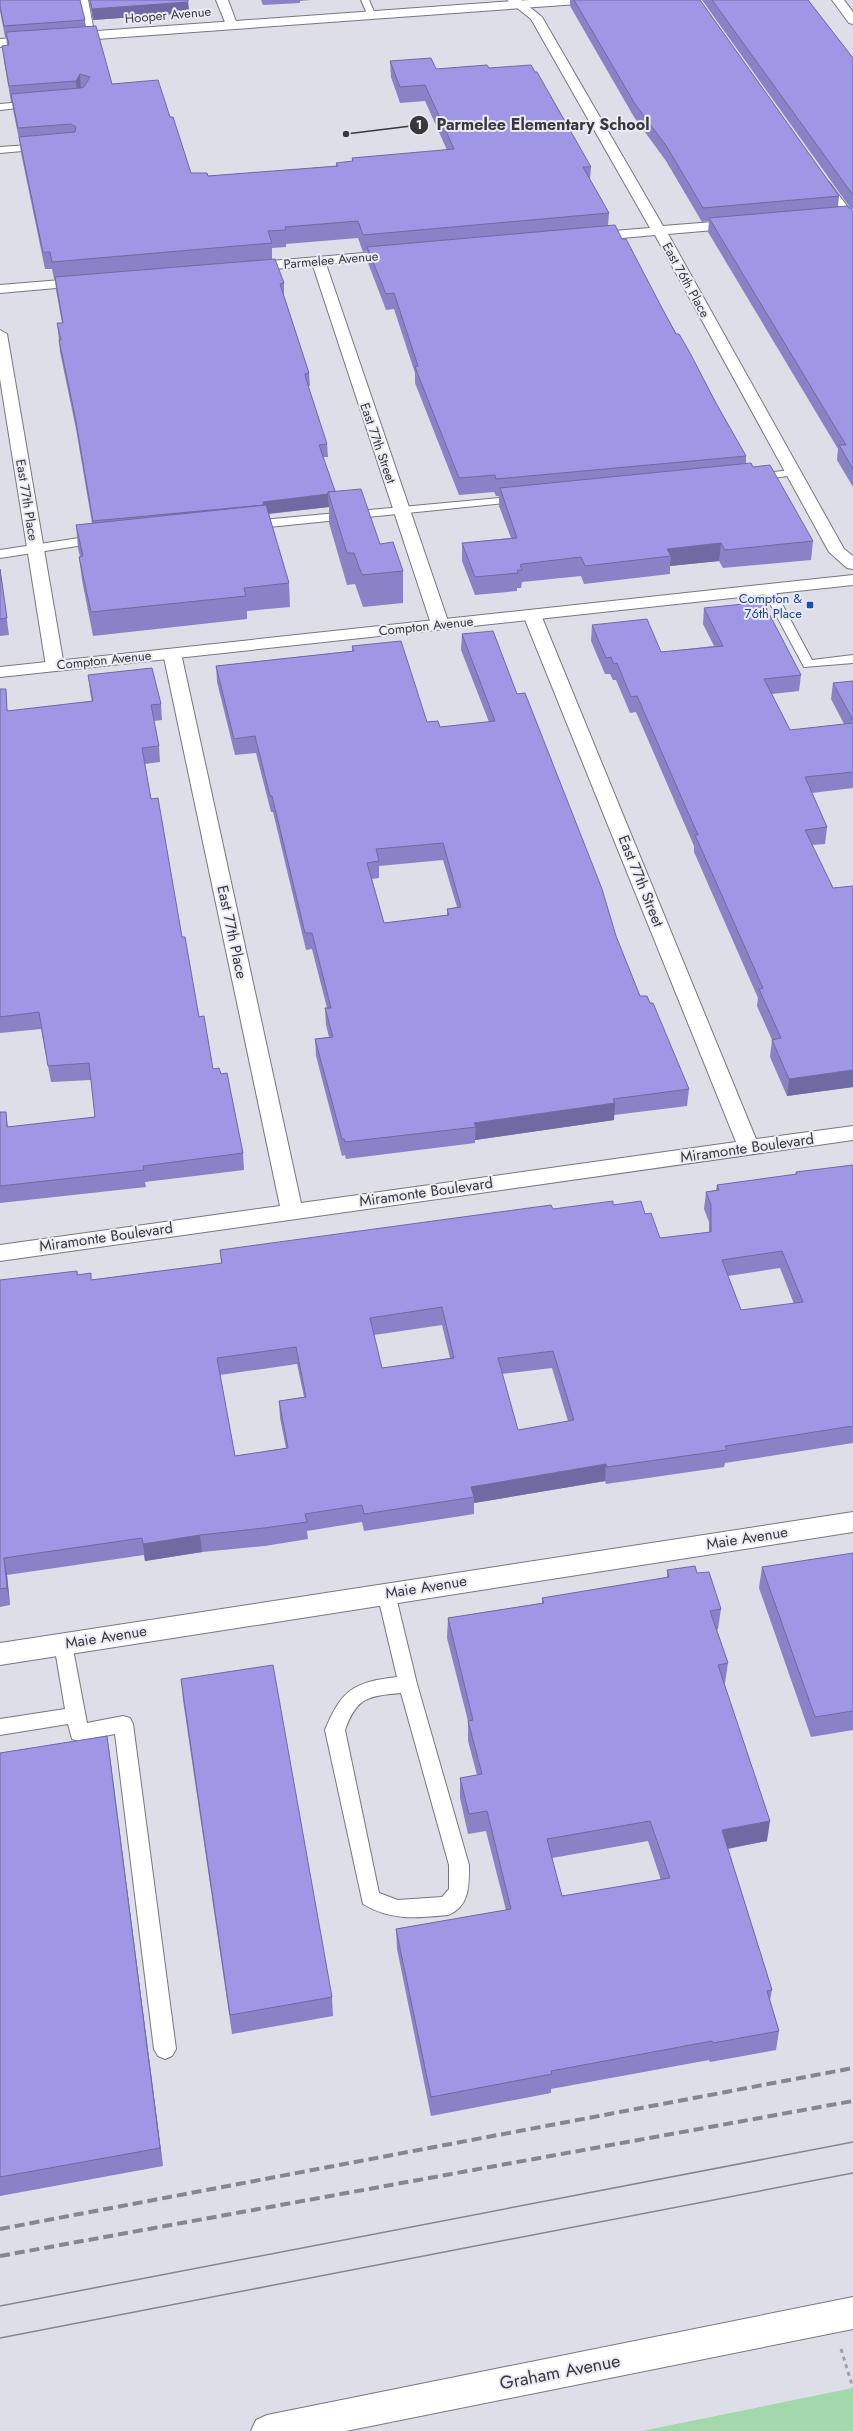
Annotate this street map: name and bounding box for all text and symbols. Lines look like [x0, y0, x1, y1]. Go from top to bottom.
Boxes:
street label: Hooper Avenue [124, 2, 212, 28]
callout: Parmelee Elementary School [409, 111, 658, 139]
text: Parmelee Elementary School [436, 113, 650, 136]
text: 1 [416, 116, 422, 134]
street label: East 76th Place [658, 239, 715, 321]
street label: Parmelee Avenue [283, 246, 379, 274]
street label: East 77th Street [355, 400, 401, 487]
street label: East 77th Place [11, 458, 43, 542]
place label: Compton & 76th Place [739, 589, 802, 623]
marker: Compton & 76th Place [805, 600, 815, 610]
street label: Compton Avenue [378, 612, 475, 640]
street label: Compton Avenue [56, 646, 153, 674]
street label: East 77th Street [613, 832, 670, 931]
street label: East 77th Place [211, 883, 253, 981]
street label: Miramonte Boulevard [679, 1128, 815, 1168]
street label: Miramonte Boulevard [358, 1172, 494, 1212]
street label: Miramonte Boulevard [38, 1217, 174, 1257]
street label: Maie Avenue [705, 1521, 790, 1555]
street label: Maie Avenue [384, 1570, 469, 1604]
street label: Maie Avenue [64, 1620, 149, 1654]
street label: Graham Avenue [497, 2348, 623, 2396]

